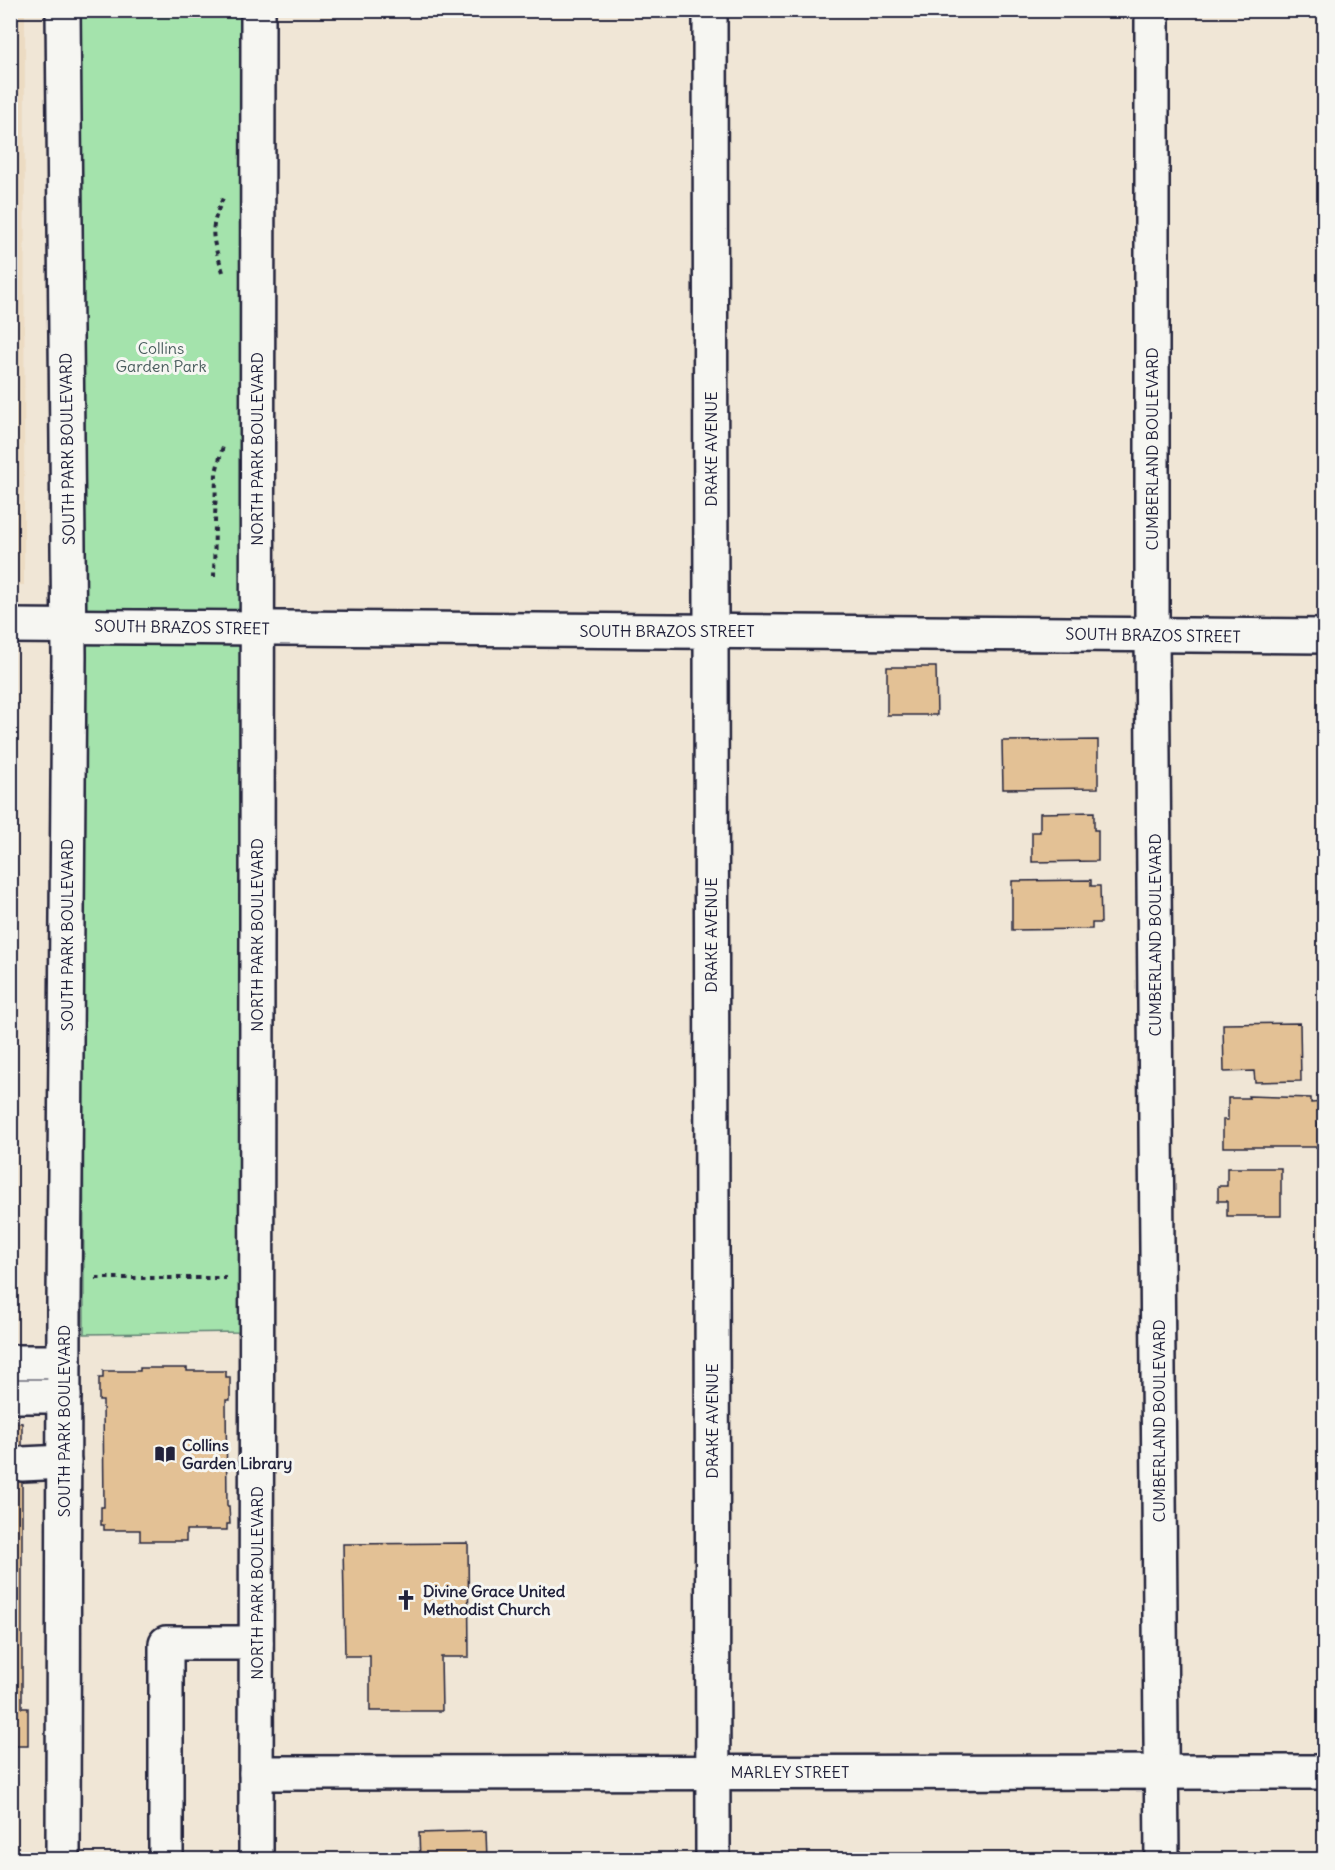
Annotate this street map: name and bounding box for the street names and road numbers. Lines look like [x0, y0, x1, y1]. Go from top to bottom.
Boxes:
street label: CUMBERLAND BOULEVARD [1142, 348, 1162, 550]
street label: NORTH PARK BOULEVARD [247, 352, 267, 546]
street label: SOUTH PARK BOULEVARD [55, 353, 79, 545]
street label: DRAKE AVENUE [701, 391, 721, 507]
street label: SOUTH BRAZOS STREET [94, 615, 270, 639]
street label: SOUTH BRAZOS STREET [579, 621, 755, 641]
street label: SOUTH BRAZOS STREET [1065, 623, 1241, 647]
street label: CUMBERLAND BOULEVARD [1145, 834, 1165, 1036]
street label: NORTH PARK BOULEVARD [247, 838, 267, 1032]
street label: SOUTH PARK BOULEVARD [57, 839, 77, 1031]
street label: DRAKE AVENUE [701, 877, 721, 993]
street label: CUMBERLAND BOULEVARD [1149, 1320, 1169, 1522]
street label: SOUTH PARK BOULEVARD [54, 1325, 74, 1517]
street label: DRAKE AVENUE [702, 1363, 722, 1479]
street label: NORTH PARK BOULEVARD [247, 1486, 267, 1680]
street label: MARLEY STREET [731, 1762, 849, 1782]

